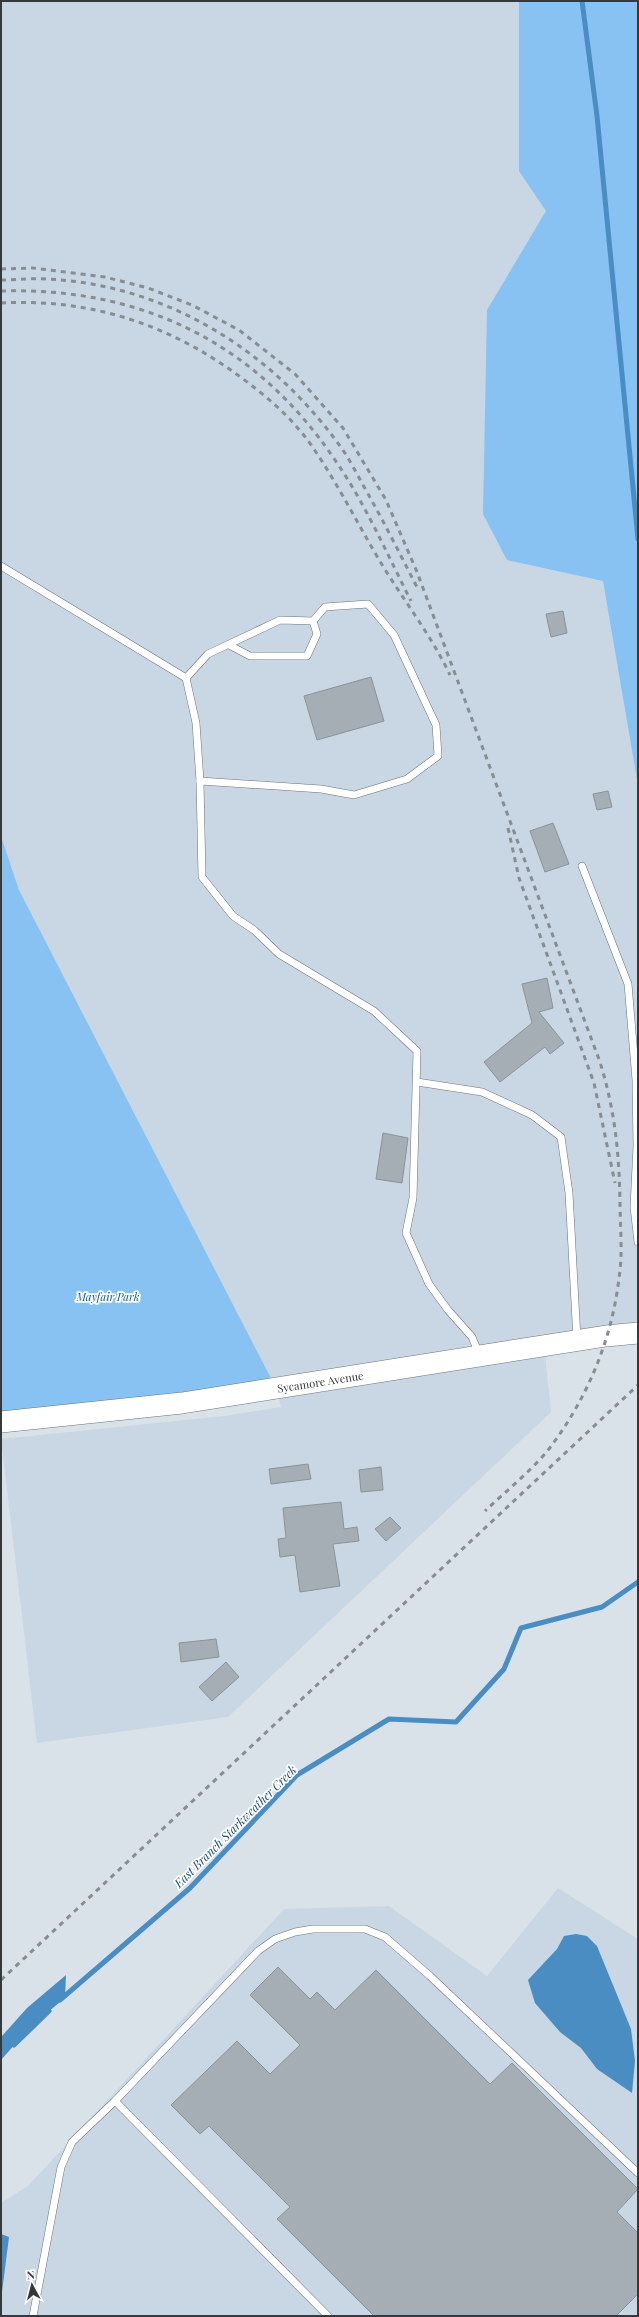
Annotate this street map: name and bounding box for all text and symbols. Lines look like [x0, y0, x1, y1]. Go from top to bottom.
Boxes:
park label: Mayfair Park [76, 1289, 140, 1304]
street label: Sycamore Avenue [276, 1367, 365, 1395]
water label: East Branch Starkweather Creek [170, 1761, 300, 1891]
north arrow [12, 2265, 52, 2305]
text: N [26, 2267, 36, 2283]

